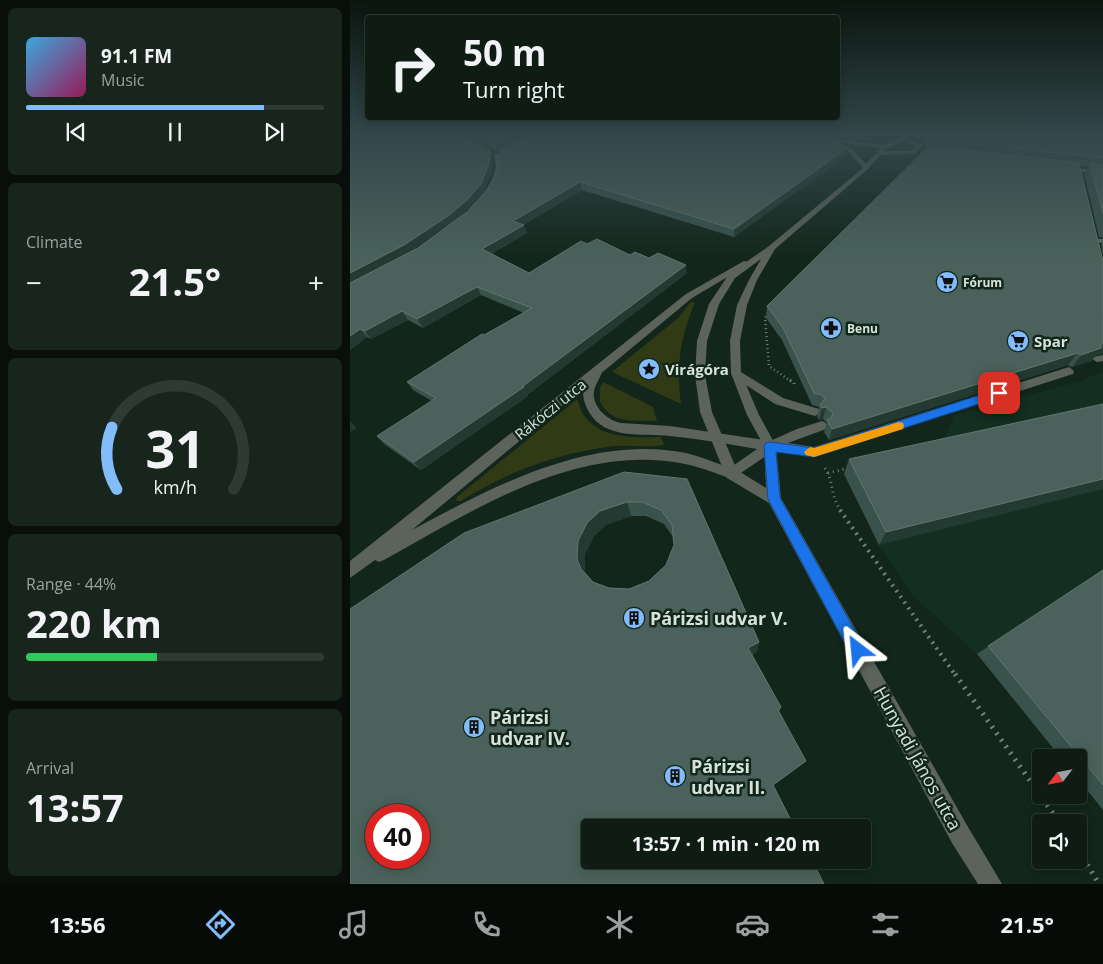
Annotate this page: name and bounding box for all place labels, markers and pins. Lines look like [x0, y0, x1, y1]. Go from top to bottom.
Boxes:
supermarket icon: Fórum [935, 270, 959, 294]
place label: Fórum [963, 274, 1002, 291]
pharmacy icon: Benu [819, 316, 843, 340]
place label: Benu [847, 320, 878, 337]
supermarket icon: Spar [1006, 329, 1030, 353]
place label: Spar [1034, 331, 1068, 351]
place icon: Virágóra [637, 357, 661, 381]
place label: Virágóra [665, 359, 729, 379]
pin [978, 372, 1020, 414]
building icon: Párizsi udvar V. [622, 606, 646, 630]
place label: Párizsi udvar V. [650, 606, 788, 630]
place label: Párizsi udvar IV. [490, 705, 570, 750]
building icon: Párizsi udvar IV. [462, 715, 486, 739]
place label: Párizsi udvar II. [691, 754, 765, 799]
building icon: Párizsi udvar II. [663, 764, 687, 788]

